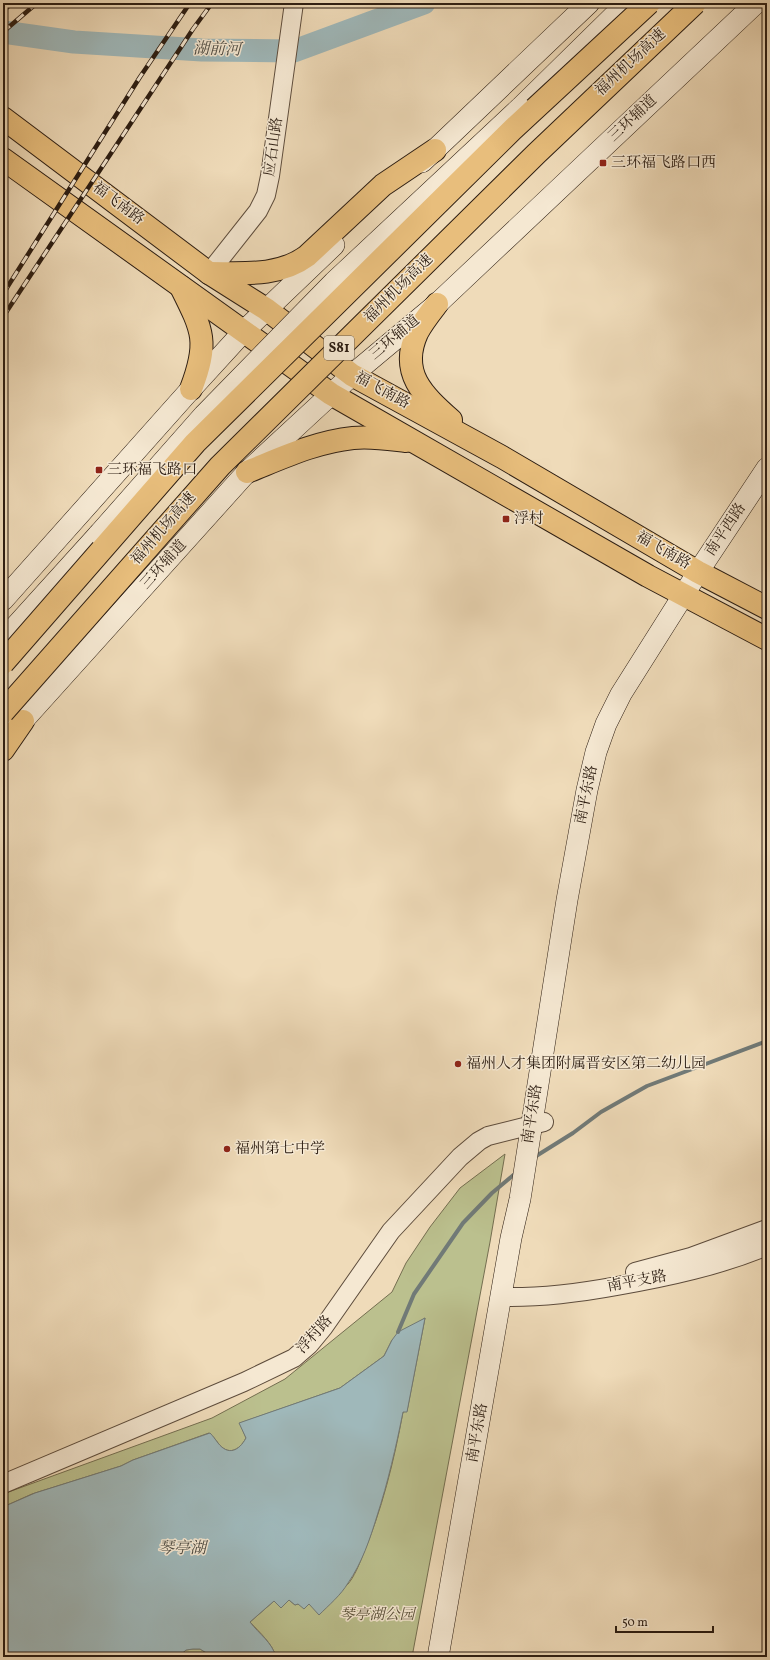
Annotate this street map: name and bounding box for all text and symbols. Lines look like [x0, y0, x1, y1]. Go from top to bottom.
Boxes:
street label: 福州机场高速 [591, 25, 671, 101]
water label: 湖前河 [193, 39, 244, 61]
street label: 三环辅道 [604, 91, 662, 147]
street label: 应石山路 [259, 116, 289, 178]
place label: 三环福飞路口西 [611, 153, 716, 174]
marker: 三环福飞路口西 [598, 158, 608, 168]
street label: 福飞南路 [88, 178, 148, 230]
street label: 福州机场高速 [360, 250, 438, 328]
street label: 三环辅道 [365, 311, 425, 365]
road number: S81 [324, 336, 354, 360]
street label: 福飞南路 [351, 367, 413, 415]
place label: 三环福飞路口 [107, 460, 197, 481]
marker: 三环福飞路口 [94, 465, 104, 475]
street label: 福州机场高速 [127, 488, 201, 570]
street label: 南平西路 [701, 499, 751, 561]
place label: 浮村 [514, 509, 544, 530]
marker: 浮村 [501, 514, 511, 524]
street label: 福飞南路 [632, 527, 694, 575]
street label: 三环辅道 [136, 536, 192, 594]
street label: 南平东路 [570, 763, 604, 827]
place label: 福州人才集团附属晋安区第二幼儿园 [466, 1054, 706, 1075]
marker: 福州人才集团附属晋安区第二幼儿园 [453, 1059, 463, 1069]
street label: 南平东路 [518, 1083, 548, 1145]
place label: 福州第七中学 [235, 1139, 325, 1160]
marker: 福州第七中学 [222, 1144, 232, 1154]
street label: 南平支路 [606, 1266, 668, 1298]
street label: 浮村路 [292, 1311, 338, 1359]
street label: 南平东路 [462, 1402, 494, 1464]
water label: 琴亭湖 [158, 1538, 209, 1560]
park label: 琴亭湖公园 [339, 1605, 416, 1626]
scale bar [616, 1608, 713, 1634]
text: 50 m [622, 1615, 648, 1631]

